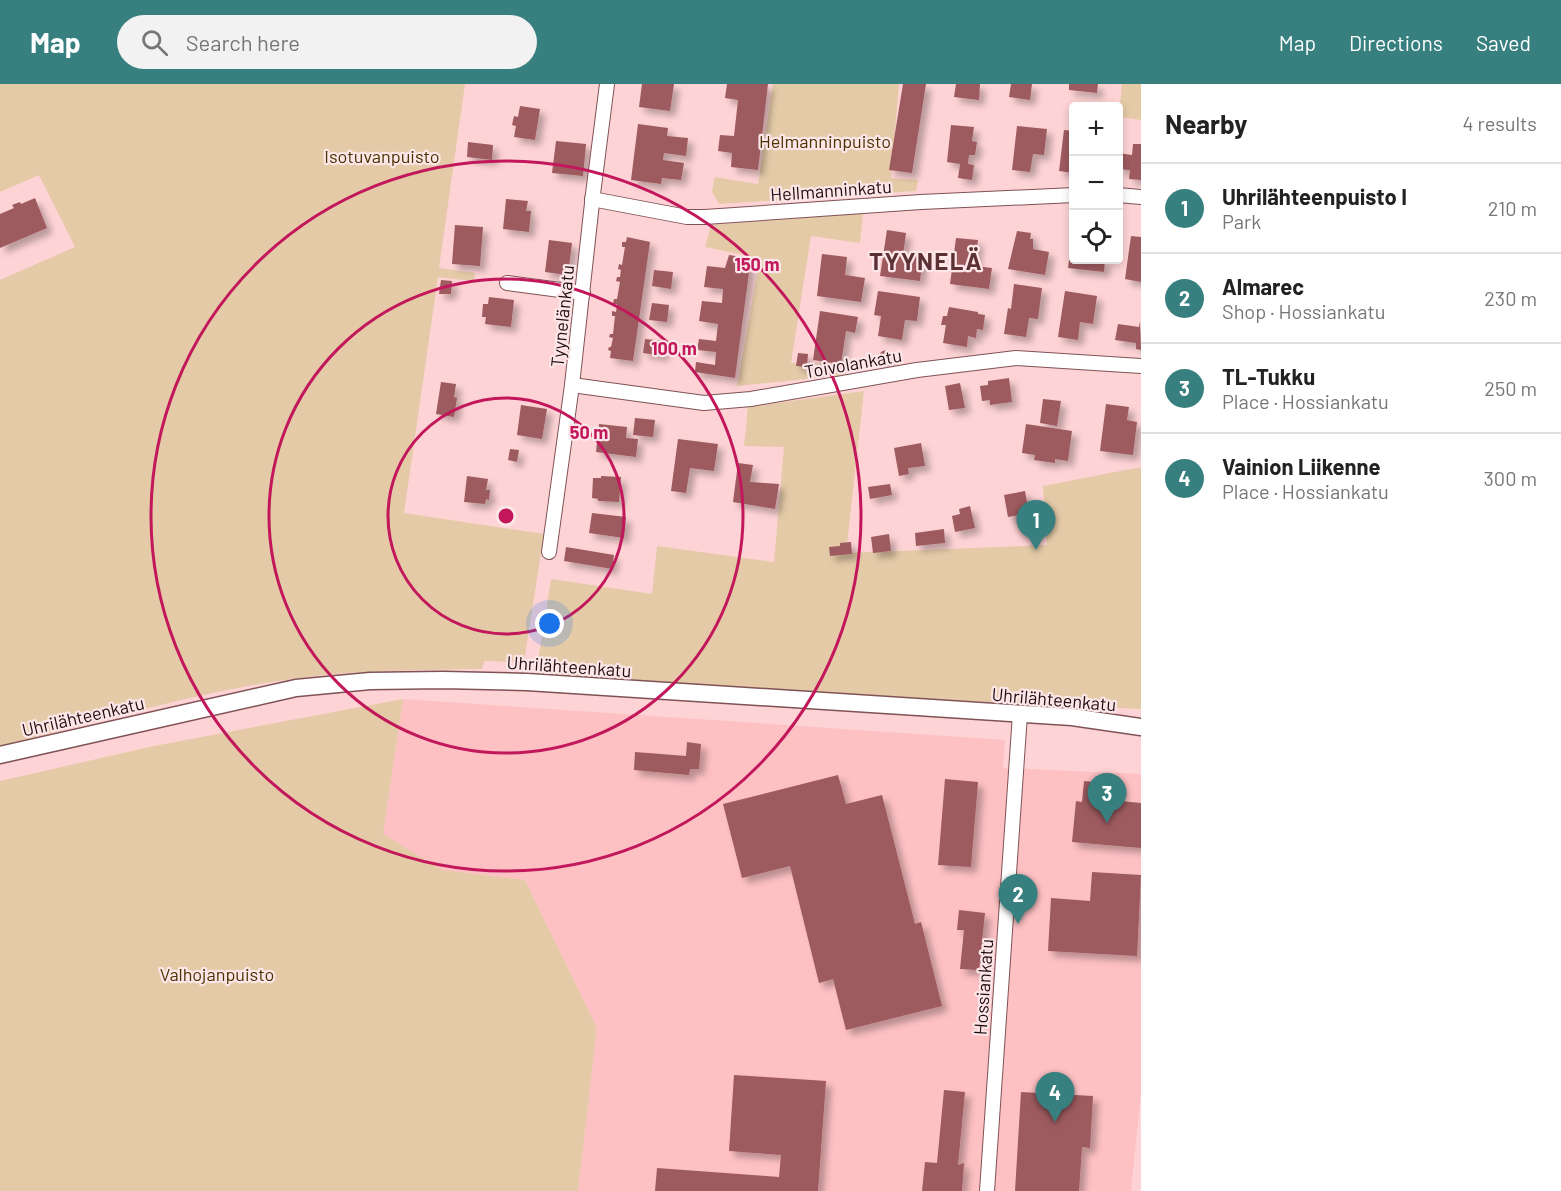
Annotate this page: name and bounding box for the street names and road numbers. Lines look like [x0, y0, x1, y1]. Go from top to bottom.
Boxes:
street label: Hellmanninkatu [770, 175, 892, 205]
street label: Tyynelänkatu [546, 264, 578, 368]
street label: Toivolankatu [803, 344, 903, 382]
street label: Uhrilähteenkatu [506, 651, 632, 681]
street label: Uhrilähteenkatu [991, 683, 1117, 715]
street label: Uhrilähteenkatu [20, 691, 146, 741]
street label: Hossiankatu [969, 938, 997, 1036]

